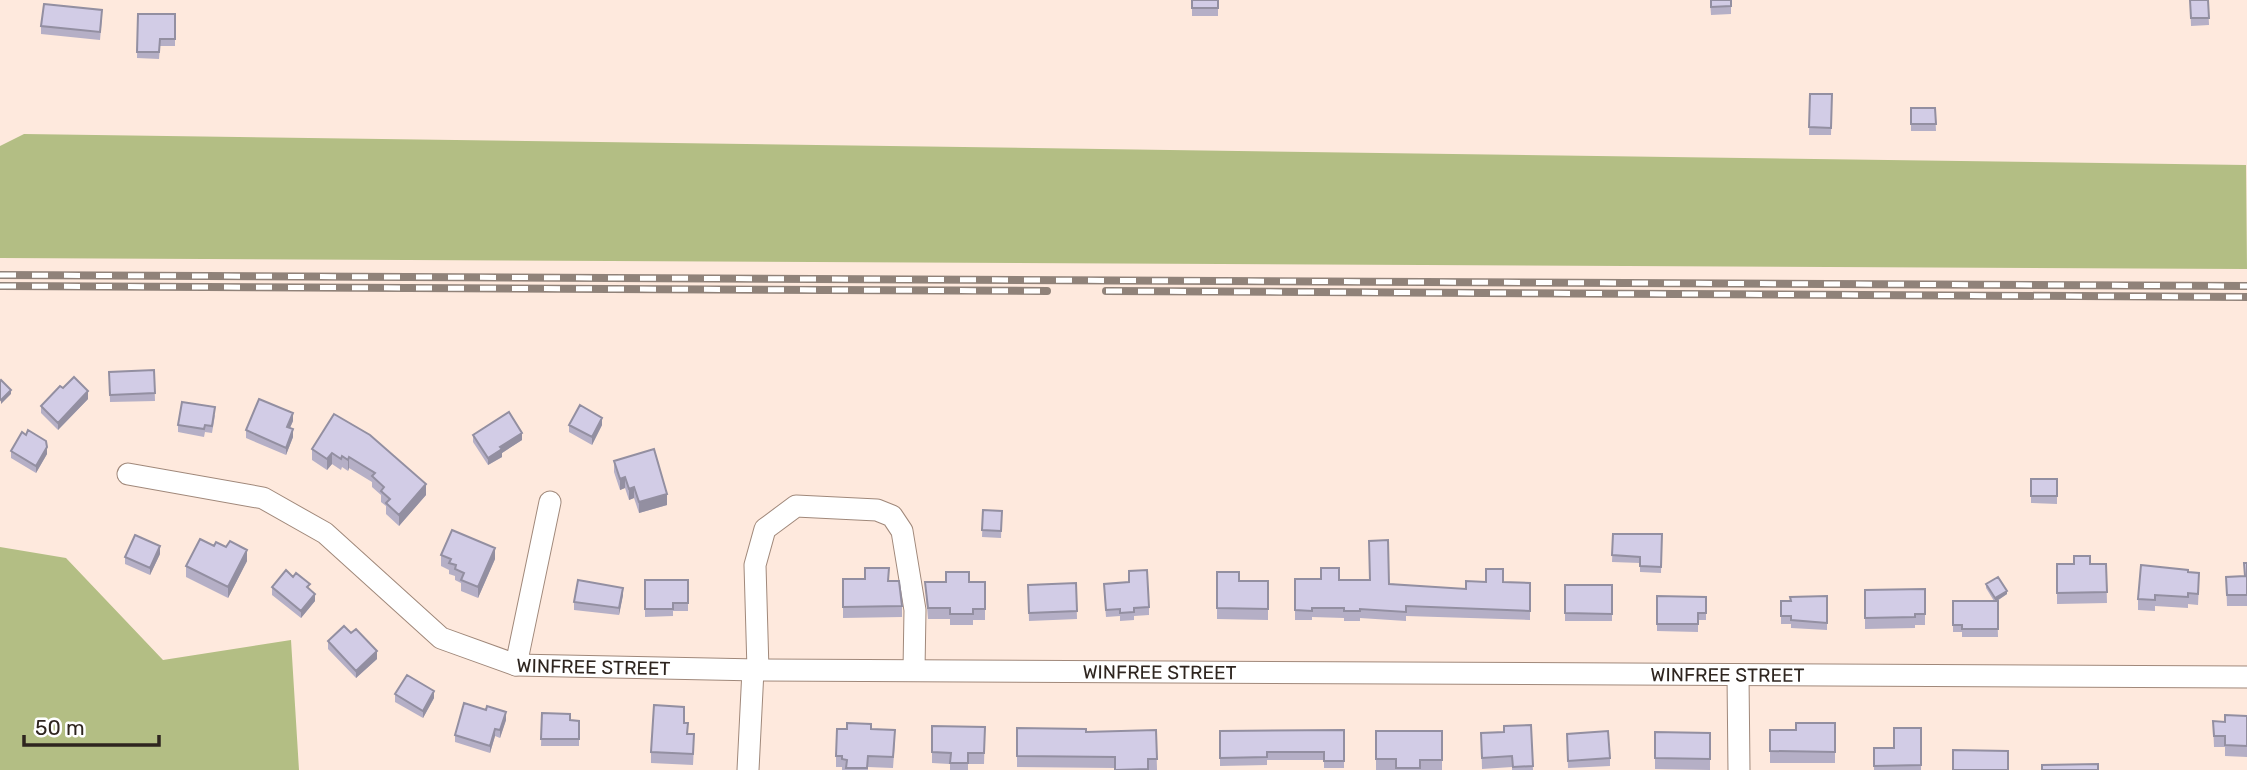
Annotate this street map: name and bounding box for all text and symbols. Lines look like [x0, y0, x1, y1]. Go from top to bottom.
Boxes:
street label: WINFREE STREET [516, 654, 671, 680]
street label: WINFREE STREET [1082, 660, 1237, 684]
street label: WINFREE STREET [1650, 663, 1805, 686]
scale bar [24, 704, 159, 748]
text: 50 m [35, 715, 85, 740]

